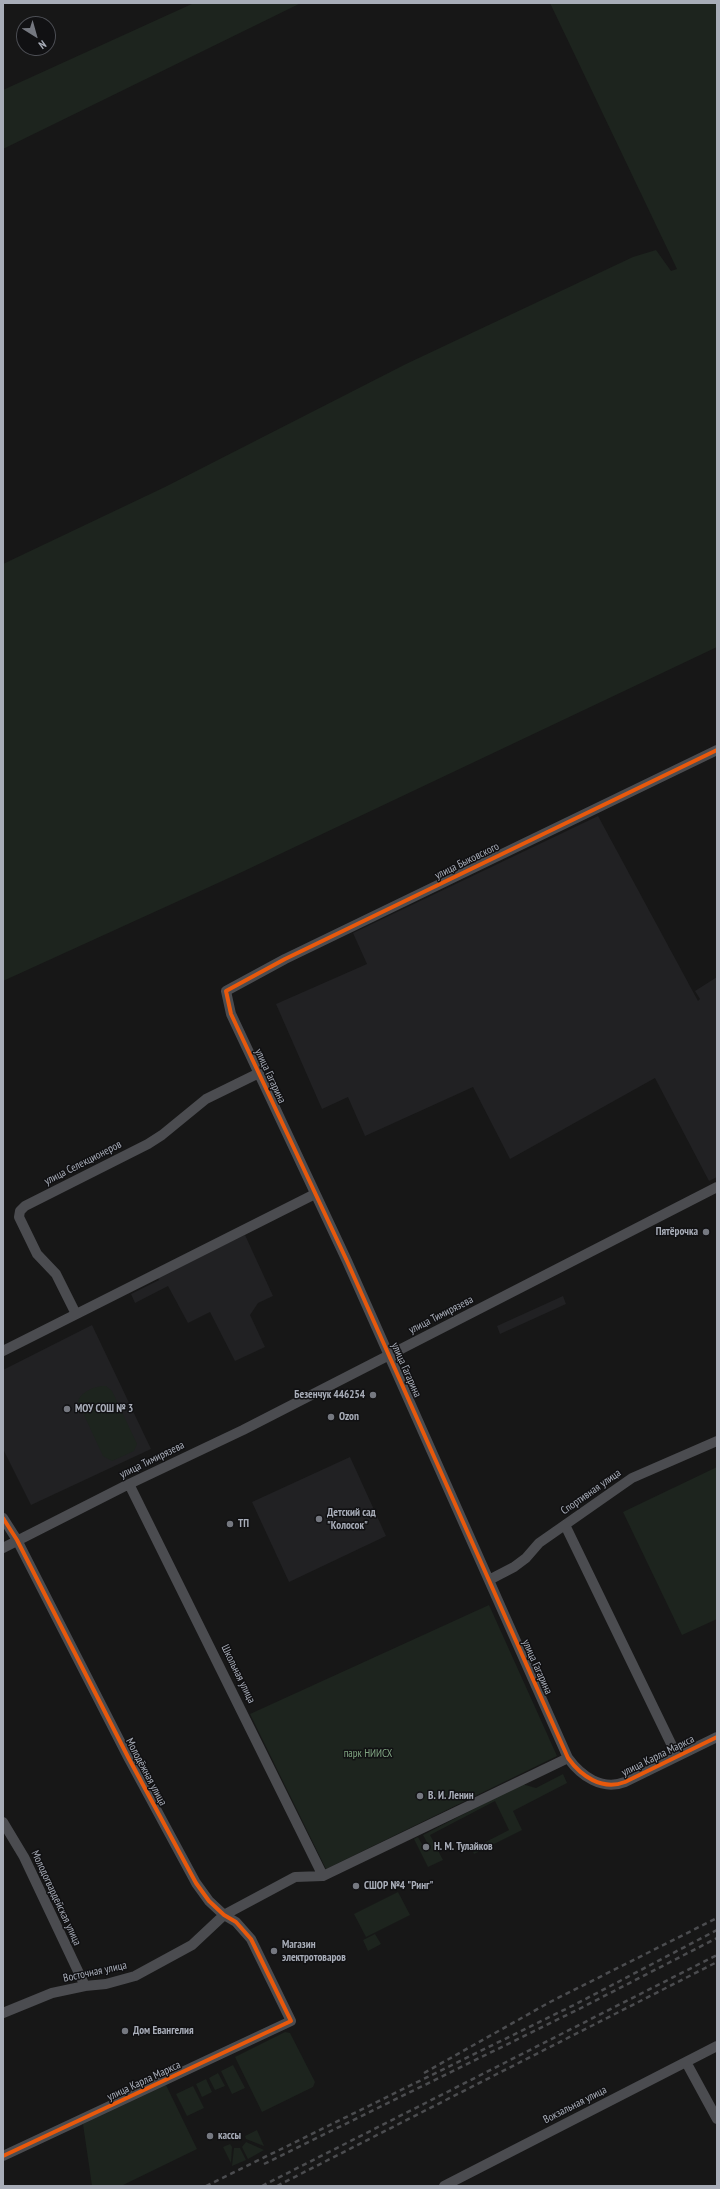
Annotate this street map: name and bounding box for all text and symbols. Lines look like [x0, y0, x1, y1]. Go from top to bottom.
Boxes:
north arrow [16, 16, 56, 56]
text: N [36, 37, 49, 52]
street label: улица Быковского [433, 840, 501, 882]
street label: улица Гагарина [252, 1047, 288, 1105]
street label: улица Селекционеров [42, 1138, 124, 1188]
place label: Пятёрочка [656, 1225, 698, 1239]
marker: Пятёрочка [701, 1227, 711, 1237]
street label: улица Тимирязева [407, 1293, 475, 1337]
street label: улица Гагарина [388, 1341, 424, 1399]
place label: Безенчук 446254 [294, 1388, 365, 1402]
marker: Безенчук 446254 [368, 1390, 378, 1400]
place label: МОУ СОШ № 3 [75, 1402, 133, 1416]
marker: МОУ СОШ № 3 [62, 1404, 72, 1414]
place label: Ozon [339, 1410, 359, 1424]
marker: Ozon [326, 1412, 336, 1422]
street label: улица Тимирязева [117, 1439, 187, 1481]
street label: Спортивная улица [558, 1466, 624, 1518]
place label: Детский сад "Колосок" [327, 1506, 376, 1532]
marker: Детский сад "Колосок" [314, 1514, 324, 1524]
place label: ТП [238, 1517, 249, 1531]
marker: ТП [225, 1519, 235, 1529]
street label: улица Гагарина [519, 1638, 555, 1696]
street label: Школьная улица [218, 1643, 258, 1705]
street label: улица Карла Маркса [619, 1733, 697, 1779]
street label: Молодёжная улица [123, 1736, 169, 1808]
park label: парк НИИСХ [344, 1747, 392, 1761]
place label: В. И. Ленин [428, 1789, 474, 1803]
marker: В. И. Ленин [415, 1791, 425, 1801]
place label: Н. М. Тулайков [434, 1840, 493, 1854]
marker: Н. М. Тулайков [421, 1842, 431, 1852]
street label: Молодогвардейская улица [28, 1848, 84, 1948]
place label: СШОР №4 "Ринг" [364, 1879, 433, 1893]
marker: СШОР №4 "Ринг" [351, 1881, 361, 1891]
place label: Магазин электротоваров [282, 1938, 346, 1964]
marker: Магазин электротоваров [269, 1946, 279, 1956]
street label: Восточная улица [62, 1959, 128, 1985]
place label: Дом Евангелия [133, 2024, 194, 2038]
marker: Дом Евангелия [120, 2026, 130, 2036]
street label: улица Карла Маркса [105, 2058, 183, 2104]
street label: Вокзальная улица [541, 2083, 609, 2127]
place label: кассы [218, 2129, 241, 2143]
marker: кассы [205, 2131, 215, 2141]

